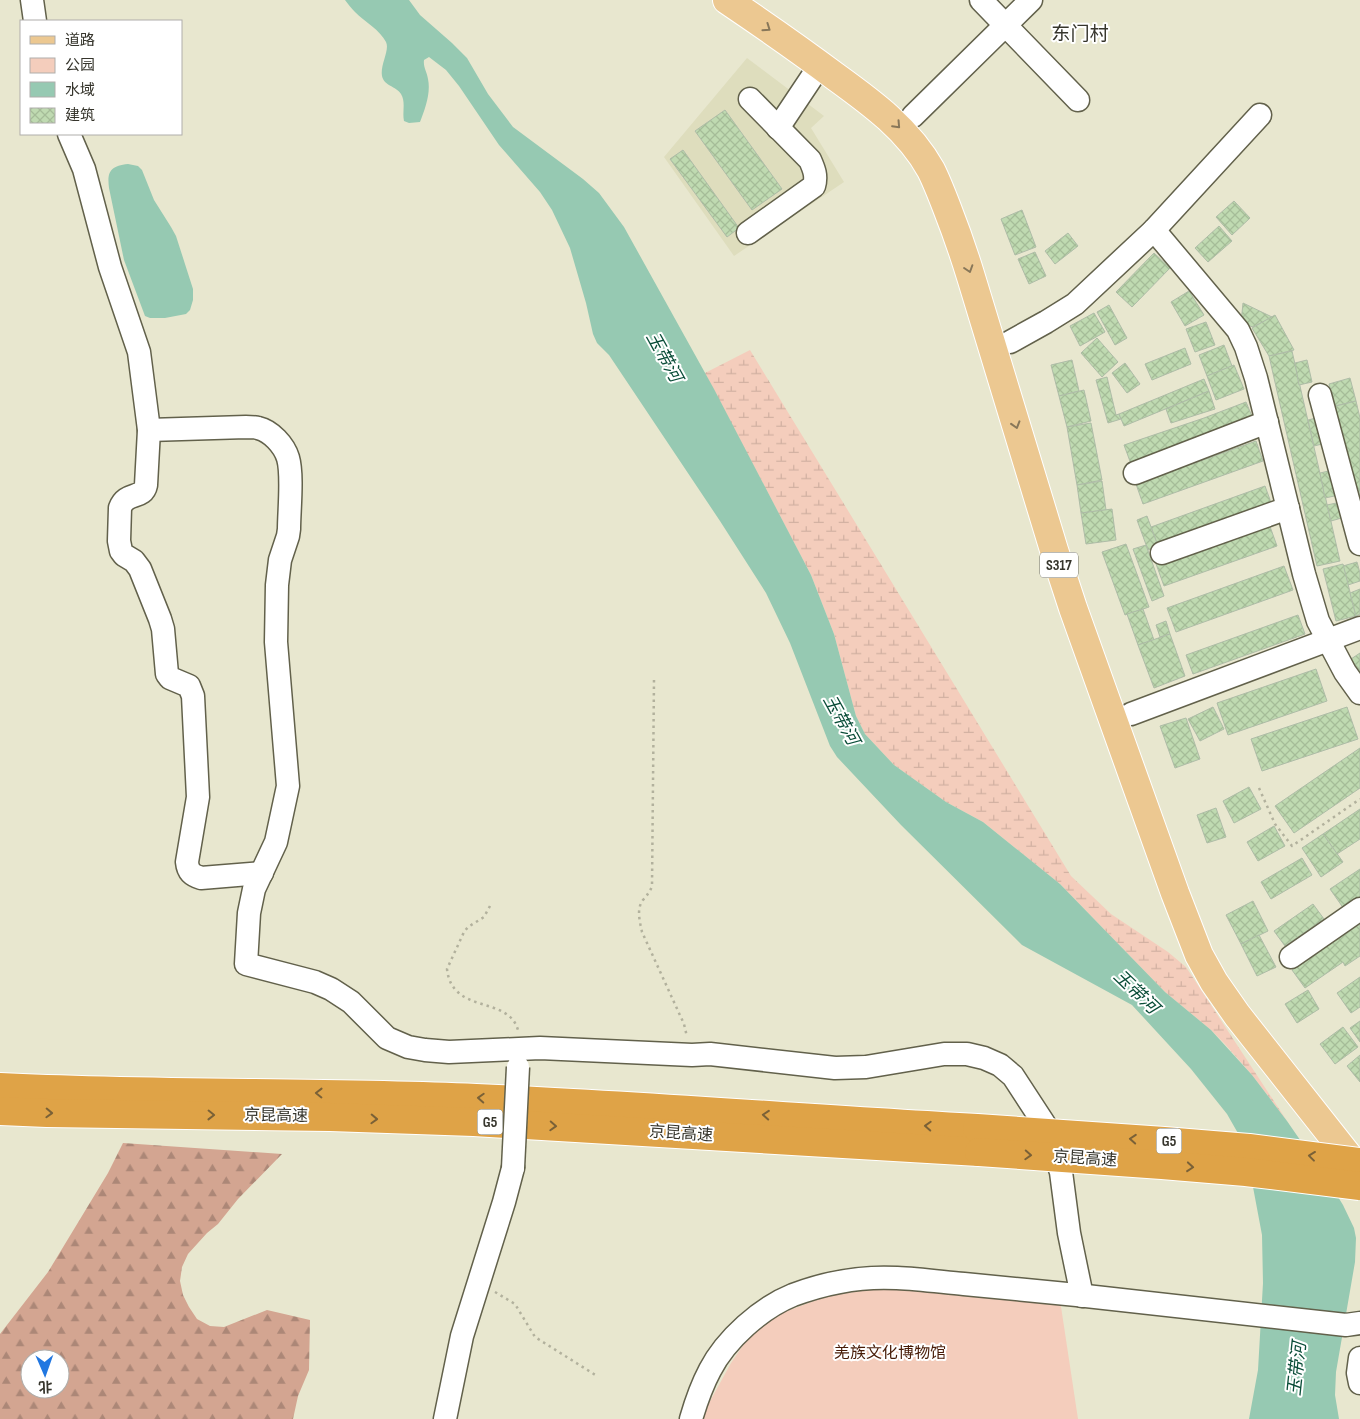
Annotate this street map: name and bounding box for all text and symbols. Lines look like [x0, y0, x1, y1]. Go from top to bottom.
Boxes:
legend [20, 20, 182, 135]
one-way arrow [761, 22, 771, 31]
district label: 东门村 [1051, 23, 1109, 46]
text: 道路 [65, 31, 95, 50]
text: 公园 [65, 56, 95, 75]
text: 水域 [65, 81, 95, 100]
text: 建筑 [65, 106, 95, 125]
one-way arrow [891, 120, 900, 129]
one-way arrow [963, 264, 973, 273]
water label: 玉带河 [642, 328, 688, 388]
one-way arrow [1011, 420, 1021, 428]
road number: S317 [1040, 552, 1078, 578]
water label: 玉带河 [819, 691, 865, 751]
water label: 玉带河 [1109, 966, 1165, 1020]
one-way arrow [315, 1088, 323, 1099]
one-way arrow [477, 1093, 485, 1104]
street label: 京昆高速 [244, 1106, 308, 1126]
one-way arrow [45, 1107, 53, 1118]
one-way arrow [207, 1110, 215, 1121]
road number: G5 [478, 1110, 502, 1134]
one-way arrow [762, 1110, 770, 1121]
one-way arrow [370, 1113, 378, 1124]
one-way arrow [550, 1120, 558, 1131]
one-way arrow [924, 1120, 932, 1131]
street label: 京昆高速 [648, 1122, 714, 1146]
road number: G5 [1156, 1128, 1182, 1154]
one-way arrow [1128, 1133, 1136, 1144]
street label: 京昆高速 [1052, 1147, 1118, 1171]
one-way arrow [1024, 1149, 1032, 1160]
one-way arrow [1307, 1151, 1315, 1162]
one-way arrow [1186, 1161, 1194, 1172]
water label: 玉带河 [1284, 1338, 1311, 1397]
park label: 羌族文化博物馆 [834, 1344, 946, 1363]
north arrow [20, 1349, 70, 1399]
text: 北 [38, 1378, 53, 1395]

